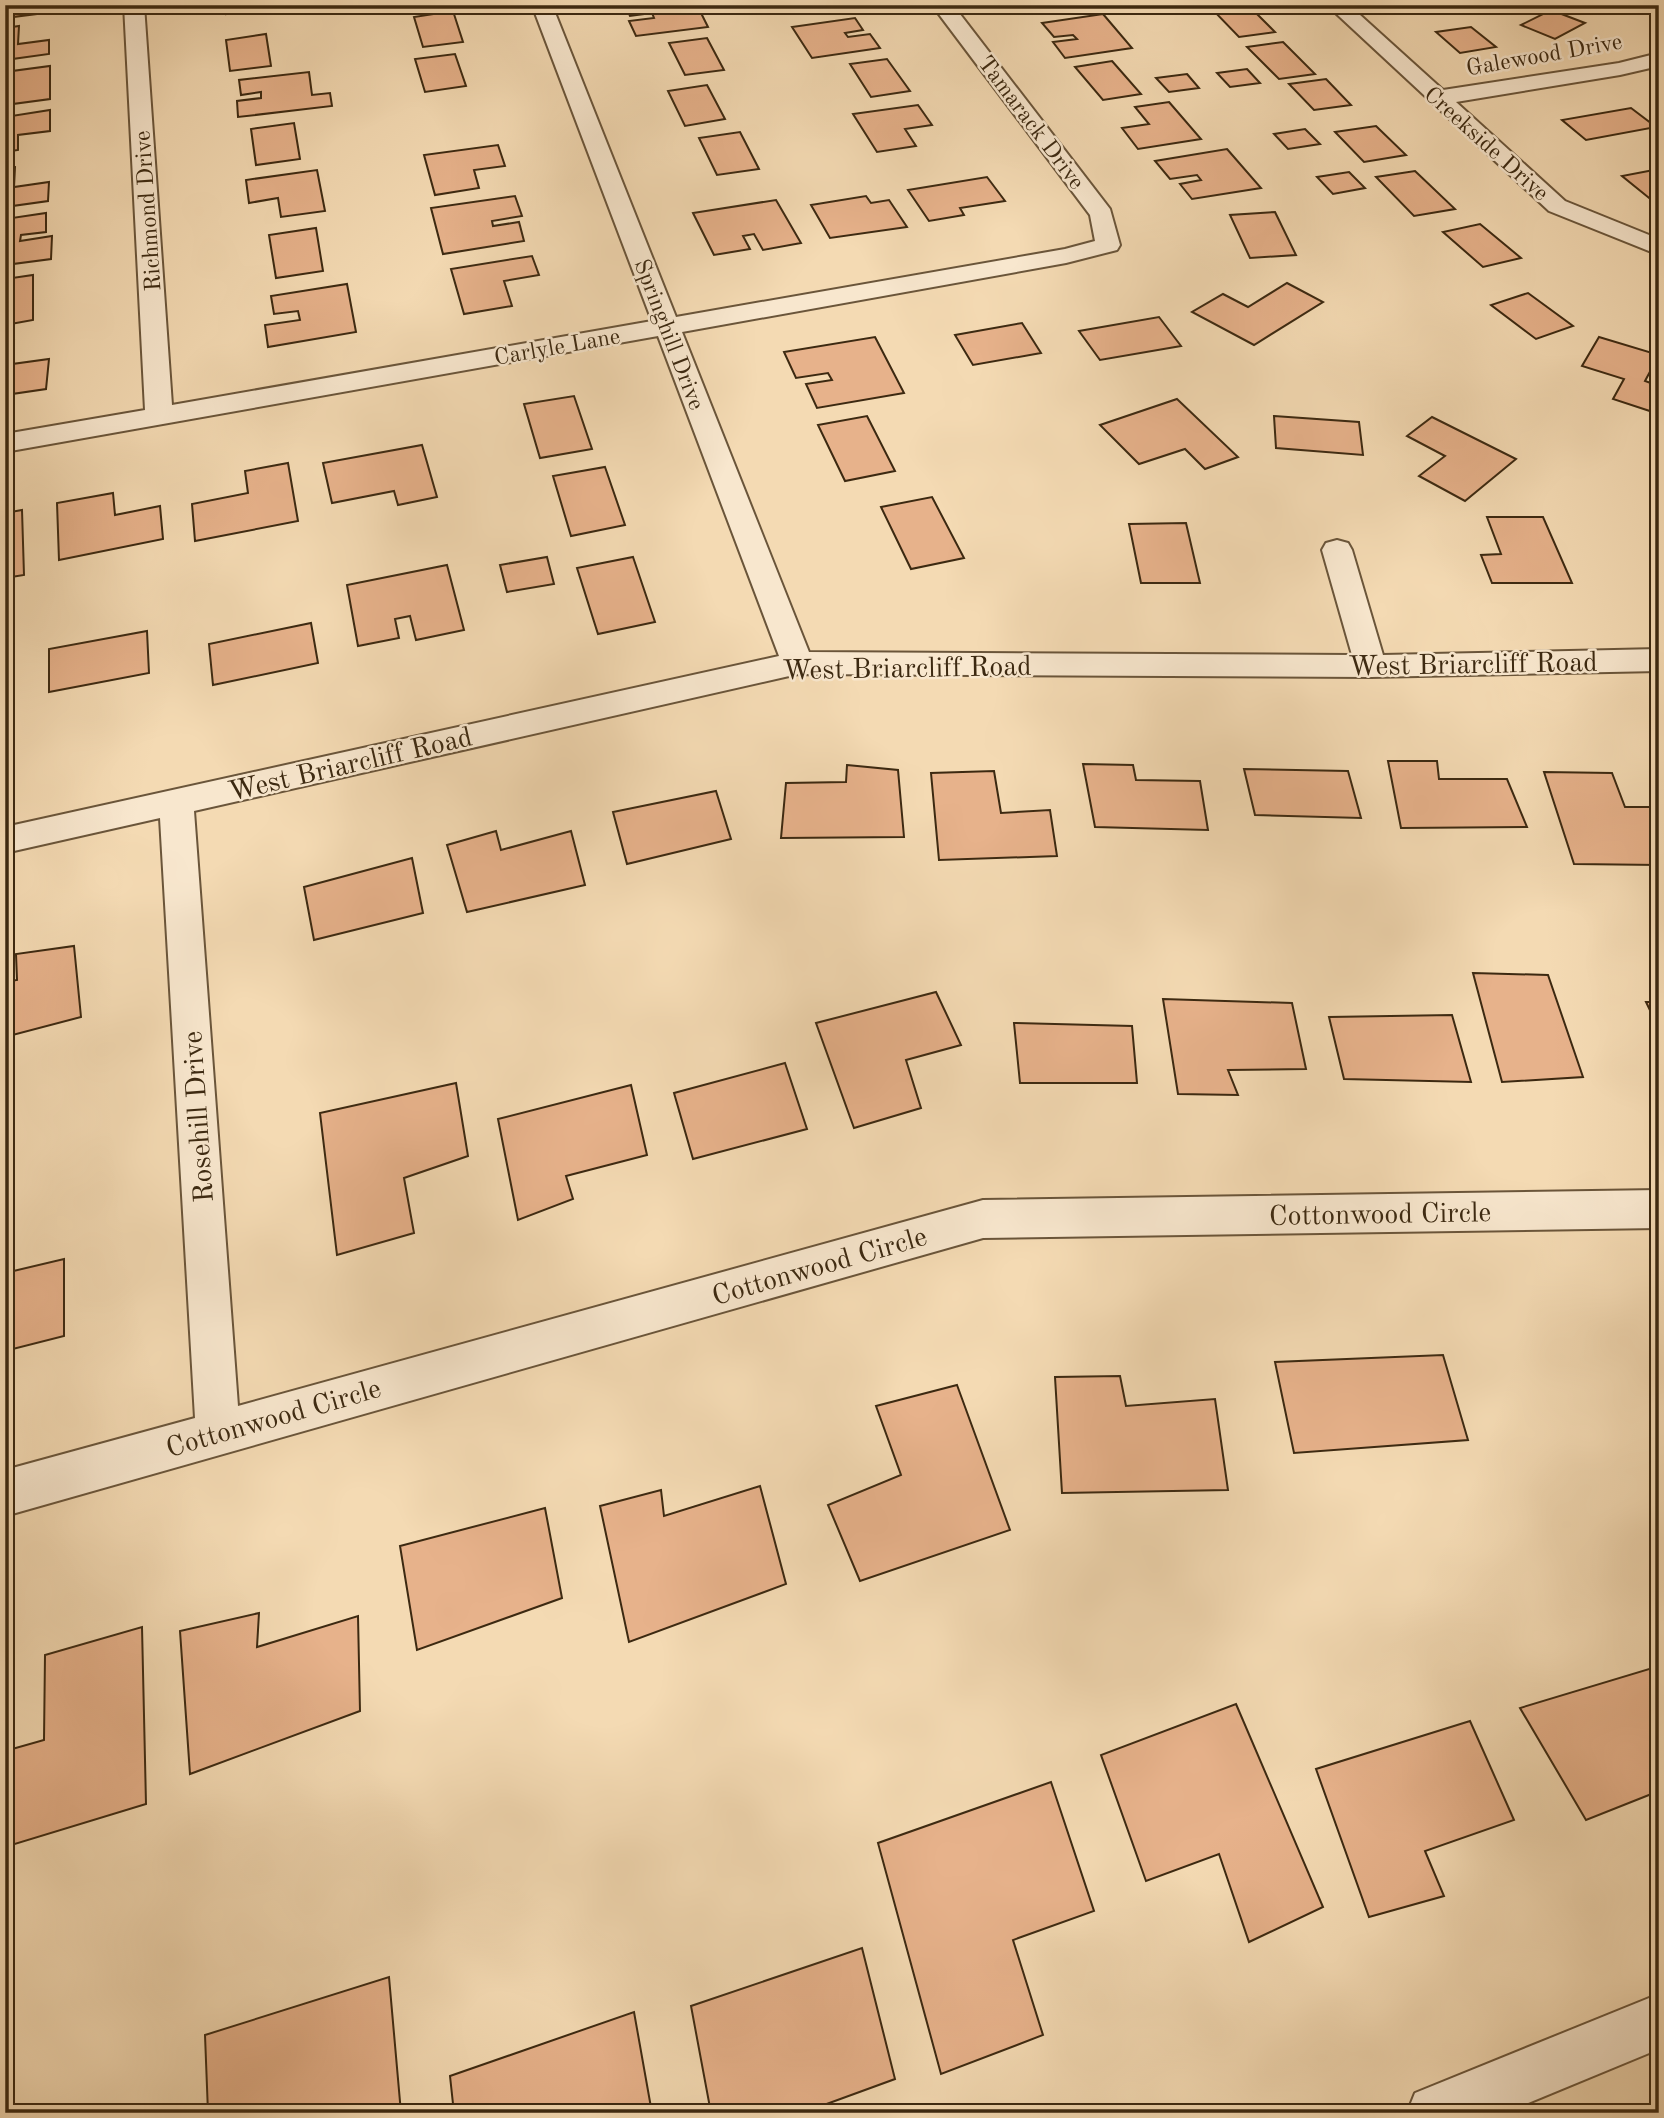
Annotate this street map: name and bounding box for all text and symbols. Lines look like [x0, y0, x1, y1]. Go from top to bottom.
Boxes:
street label: Galewood Drive [1464, 30, 1624, 81]
street label: Tamarack Drive [973, 52, 1088, 194]
street label: Creekside Drive [1419, 83, 1553, 206]
street label: Richmond Drive [131, 130, 166, 292]
street label: Springhill Drive [629, 256, 708, 413]
street label: Carlyle Lane [492, 325, 622, 370]
street label: West Briarcliff Road [1348, 650, 1598, 682]
street label: West Briarcliff Road [782, 654, 1032, 686]
street label: West Briarcliff Road [226, 724, 475, 808]
street label: Rosehill Drive [180, 1030, 220, 1204]
street label: Cottonwood Circle [1269, 1200, 1491, 1232]
street label: Cottonwood Circle [709, 1224, 931, 1312]
street label: Cottonwood Circle [163, 1376, 385, 1464]

